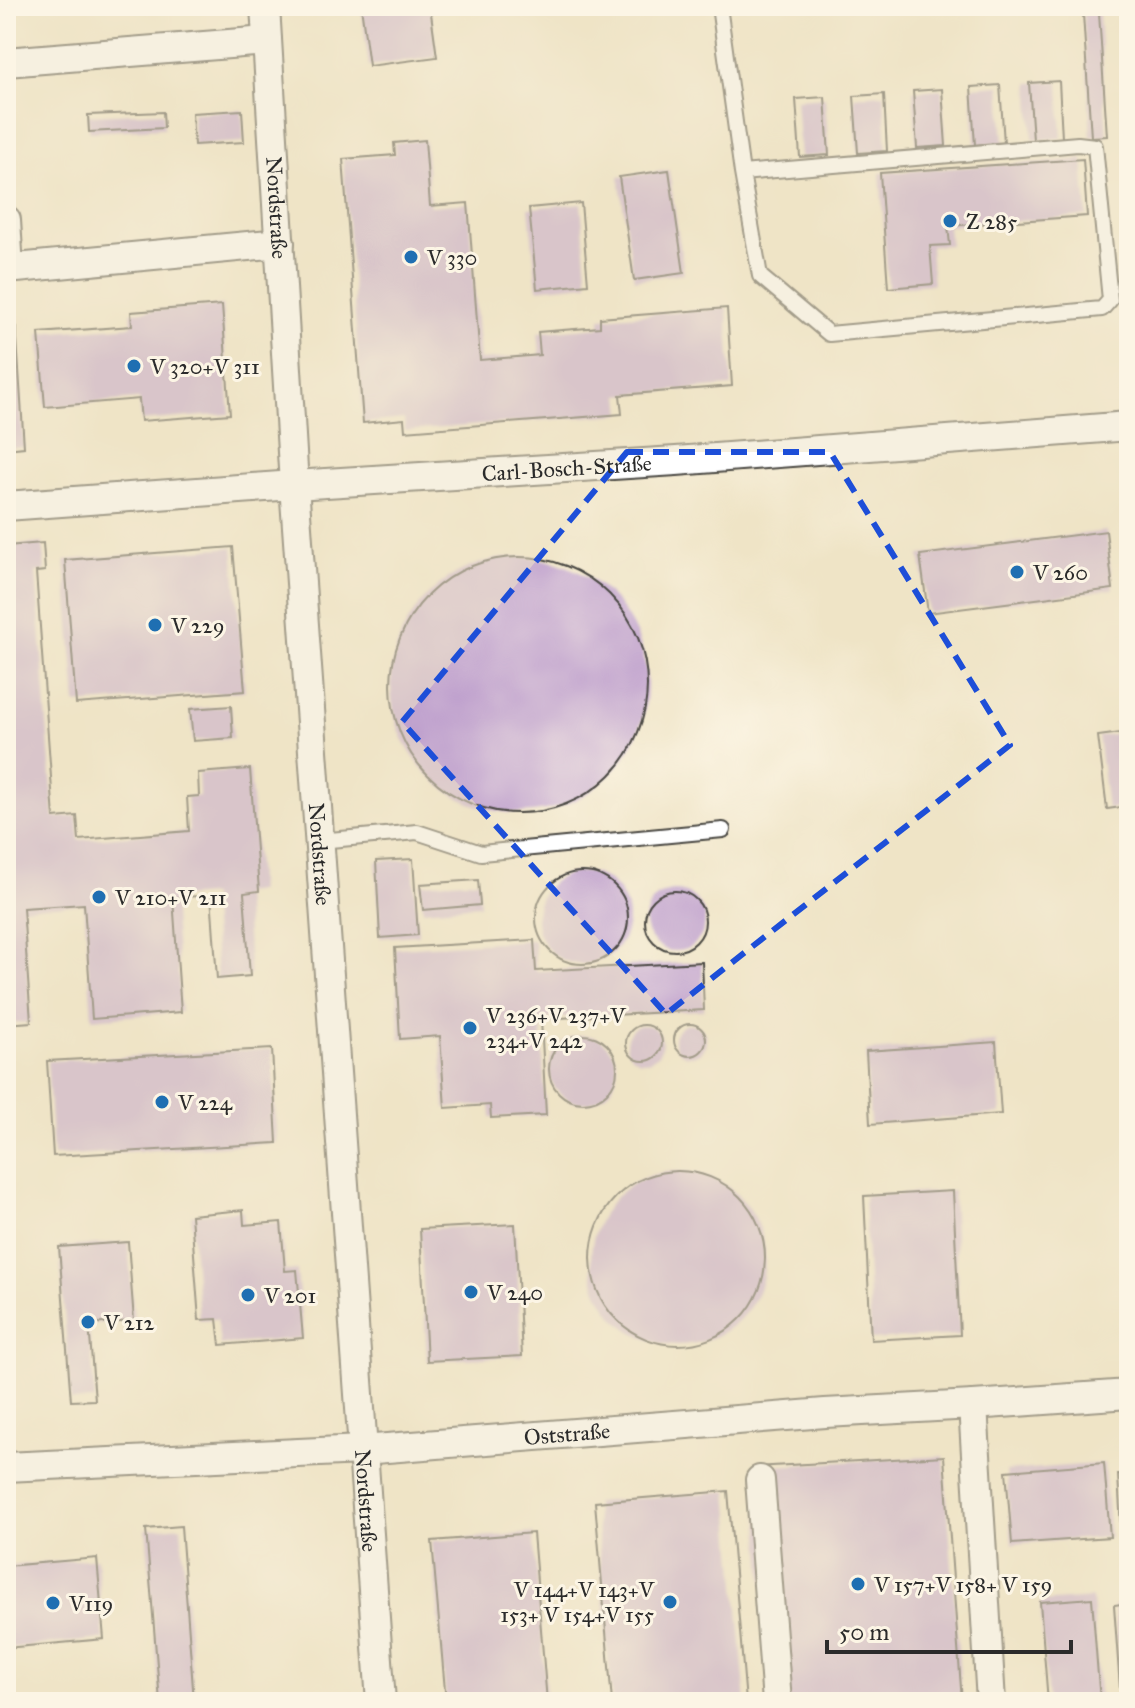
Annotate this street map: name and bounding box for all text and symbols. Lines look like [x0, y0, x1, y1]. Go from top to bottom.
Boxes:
street label: Nordstraße [261, 156, 294, 260]
place label: Z 285 [966, 208, 1017, 235]
marker: Z 285 [941, 212, 959, 230]
place label: V 330 [426, 244, 477, 271]
marker: V 330 [402, 248, 420, 266]
place label: V 320+V 311 [149, 353, 260, 380]
marker: V 320+V 311 [125, 357, 143, 375]
street label: Carl-Bosch-Straße [481, 449, 653, 487]
place label: V 260 [1032, 559, 1088, 586]
marker: V 260 [1008, 563, 1026, 581]
place label: V 229 [170, 612, 224, 639]
marker: V 229 [146, 616, 164, 634]
street label: Nordstraße [303, 802, 338, 906]
place label: V 210+V 211 [114, 884, 227, 911]
marker: V 210+V 211 [90, 888, 108, 906]
place label: V 236+V 237+V 234+V 242 [485, 1002, 627, 1054]
marker: V 236+V 237+V 234+V 242 [461, 1019, 479, 1037]
place label: V 224 [177, 1089, 233, 1116]
marker: V 224 [153, 1093, 171, 1111]
place label: V 240 [486, 1279, 543, 1306]
place label: V 201 [263, 1282, 316, 1309]
marker: V 240 [462, 1283, 480, 1301]
marker: V 201 [239, 1286, 257, 1304]
place label: V 212 [103, 1309, 155, 1336]
marker: V 212 [79, 1313, 97, 1331]
street label: Oststraße [523, 1417, 611, 1451]
street label: Nordstraße [349, 1448, 384, 1553]
place label: V 157+V 158+ V 159 [873, 1571, 1052, 1598]
marker: V 157+V 158+ V 159 [849, 1575, 867, 1593]
place label: V 144+V 143+V 153+ V 154+V 155 [500, 1576, 656, 1628]
place label: V119 [68, 1590, 113, 1617]
marker: V 144+V 143+V 153+ V 154+V 155 [661, 1593, 679, 1611]
marker: V119 [44, 1594, 62, 1612]
scale bar [827, 1604, 1071, 1654]
text: 50 m [839, 1617, 889, 1647]

